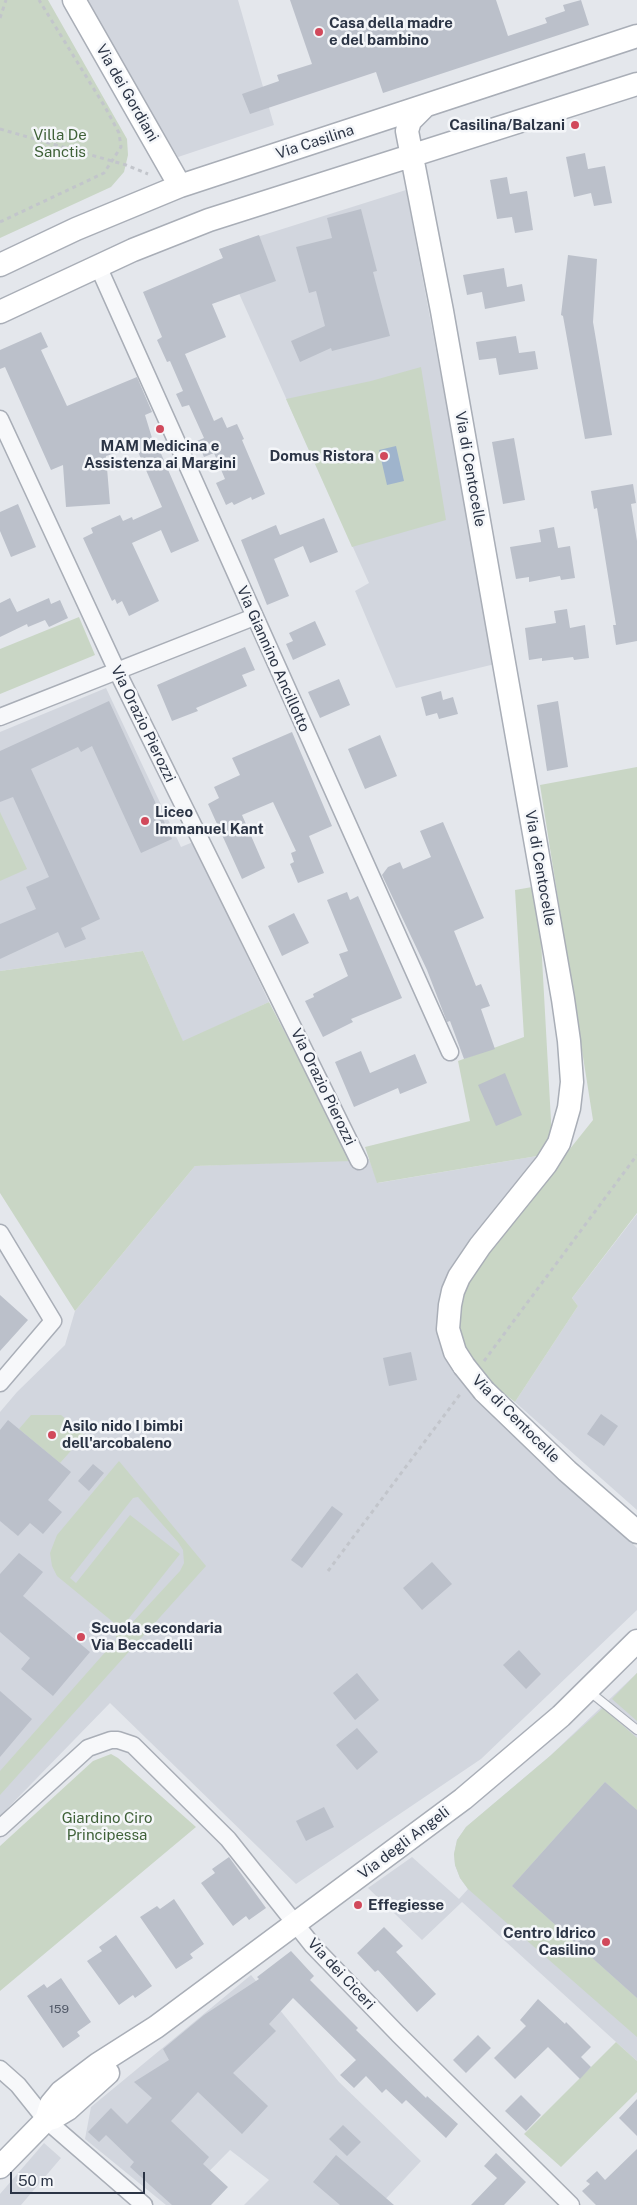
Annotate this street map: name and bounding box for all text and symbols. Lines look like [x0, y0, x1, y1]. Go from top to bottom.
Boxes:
place label: Casa della madre e del bambino [329, 14, 453, 49]
marker: Casa della madre e del bambino [313, 26, 325, 38]
street label: Via dei Gordiani [92, 41, 162, 145]
place label: Casilina/Balzani [449, 116, 565, 134]
marker: Casilina/Balzani [569, 119, 581, 131]
street label: Via Casilina [274, 121, 356, 163]
park label: Villa De Sanctis [33, 126, 87, 161]
street label: Via di Centocelle [451, 410, 489, 528]
marker: MAM Medicina e Assistenza ai Margini [154, 423, 166, 435]
place label: MAM Medicina e Assistenza ai Margini [84, 437, 236, 472]
place label: Domus Ristora [270, 447, 374, 465]
marker: Domus Ristora [378, 450, 390, 462]
street label: Via Giannino Ancillotto [233, 583, 313, 735]
street label: Via Orazio Pierozzi [107, 663, 179, 785]
place label: Liceo Immanuel Kant [155, 803, 264, 838]
street label: Via di Centocelle [521, 809, 559, 927]
marker: Liceo Immanuel Kant [139, 815, 151, 827]
street label: Via Orazio Pierozzi [287, 1026, 359, 1148]
street label: Via di Centocelle [468, 1371, 564, 1467]
place label: Asilo nido I bimbi dell'arcobaleno [62, 1417, 183, 1452]
marker: Asilo nido I bimbi dell'arcobaleno [46, 1429, 58, 1441]
place label: Scuola secondaria Via Beccadelli [91, 1619, 222, 1654]
marker: Scuola secondaria Via Beccadelli [75, 1631, 87, 1643]
street label: Via degli Angeli [355, 1803, 453, 1883]
park label: Giardino Ciro Principessa [62, 1809, 152, 1844]
place label: Effegiesse [368, 1896, 444, 1914]
marker: Effegiesse [352, 1899, 364, 1911]
place label: Centro Idrico Casilino [503, 1924, 596, 1959]
street label: Via dei Ciceri [303, 1935, 379, 2013]
marker: Centro Idrico Casilino [600, 1936, 612, 1948]
house number: 159 [49, 2002, 69, 2016]
scale bar [12, 2162, 148, 2194]
text: 50 m [18, 2172, 53, 2189]

